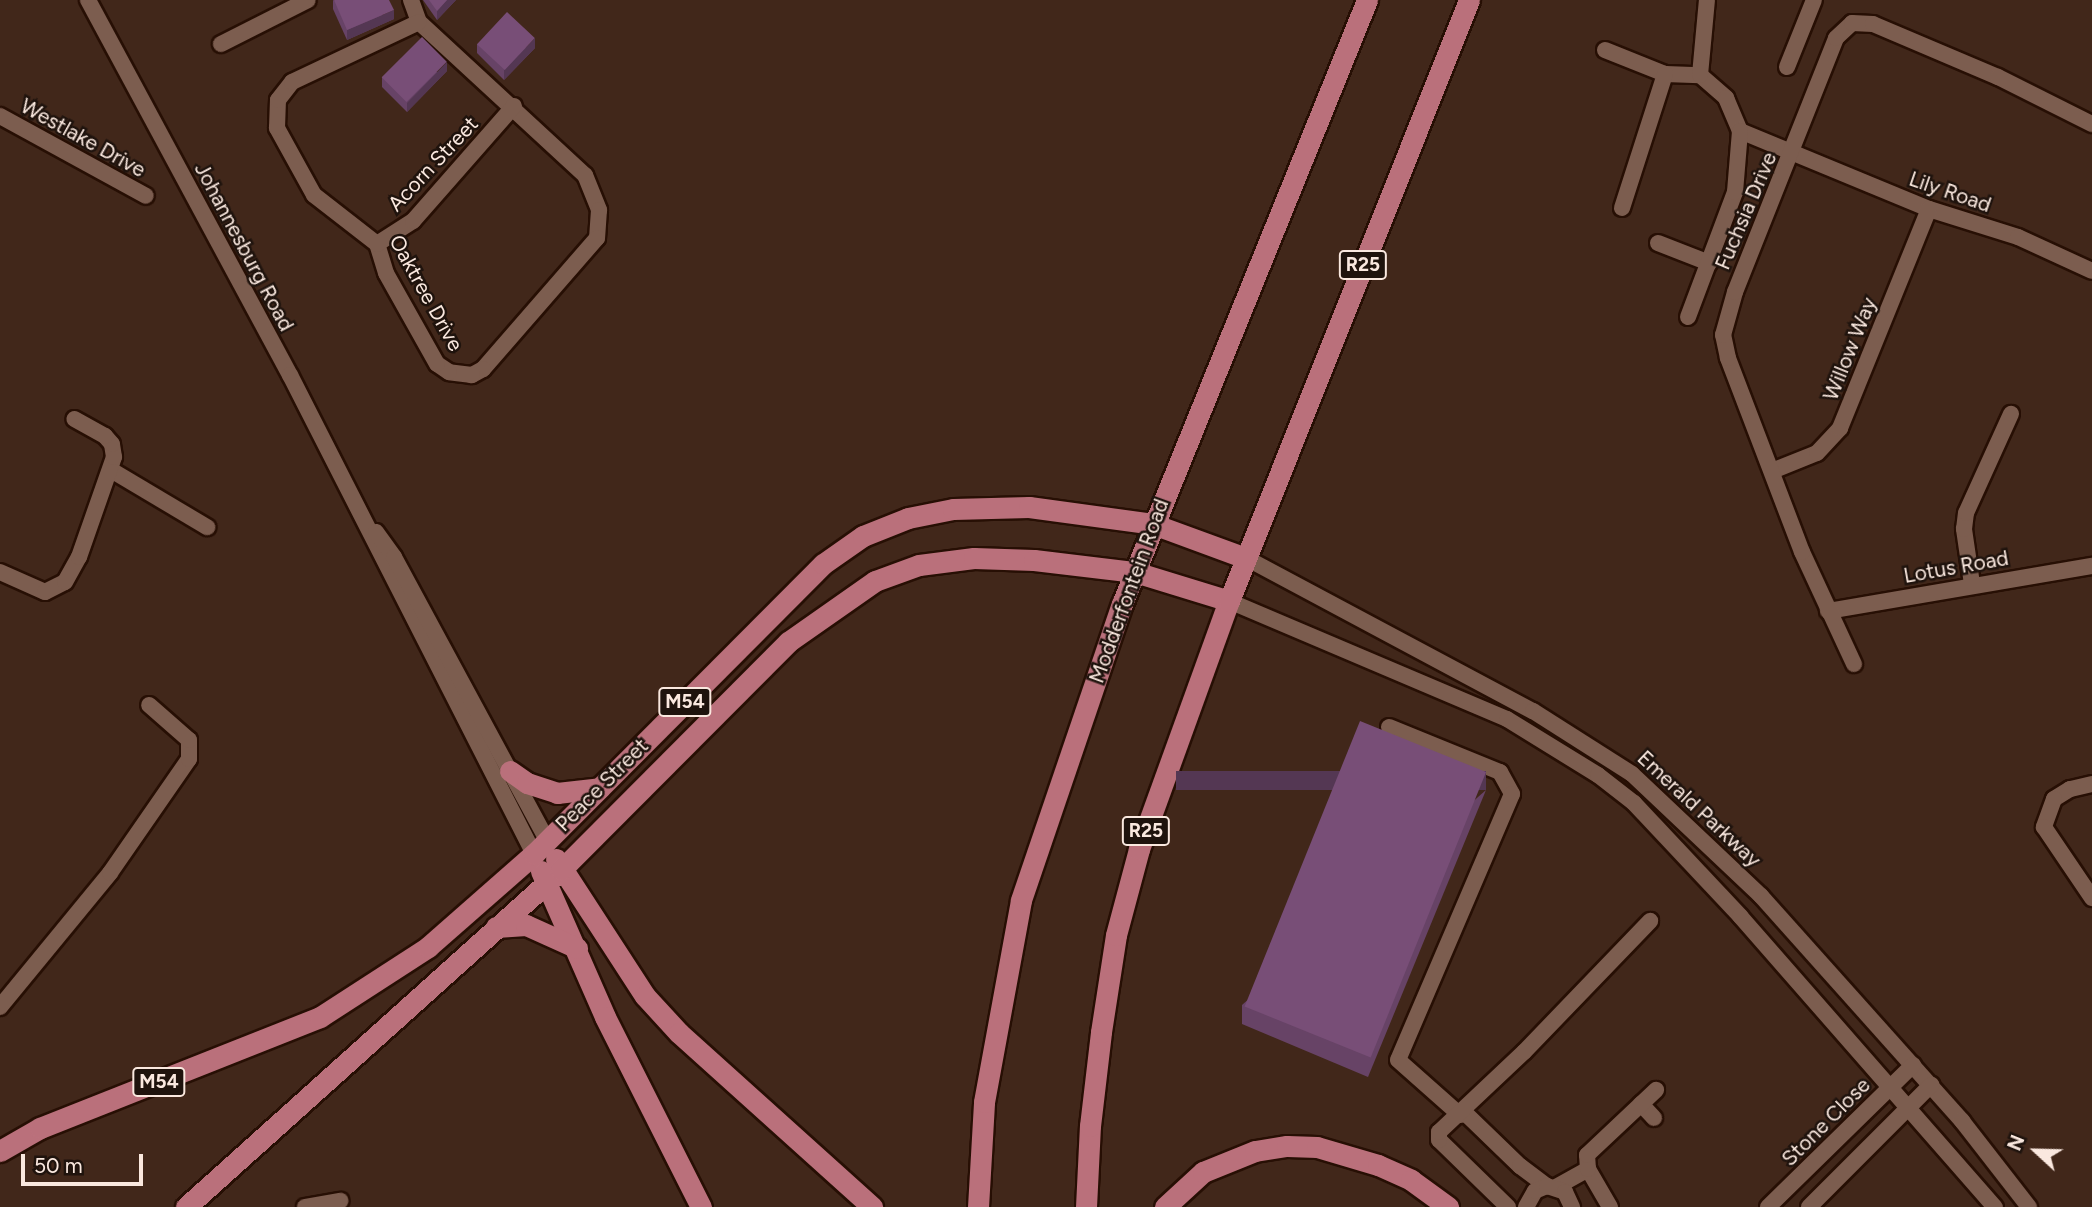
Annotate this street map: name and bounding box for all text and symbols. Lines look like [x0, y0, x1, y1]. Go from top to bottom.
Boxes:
street label: Westlake Drive [16, 93, 150, 183]
street label: Acorn Street [383, 111, 483, 217]
street label: Fuchsia Drive [1710, 148, 1782, 274]
street label: Johannesburg Road [189, 158, 299, 336]
street label: Lily Road [1906, 166, 1994, 218]
street label: Oaktree Drive [384, 231, 468, 355]
road number: R25 [1338, 249, 1388, 280]
street label: Willow Way [1818, 294, 1882, 404]
street label: Modderfontein Road [1084, 495, 1174, 687]
street label: Lotus Road [1902, 545, 2010, 589]
road number: M54 [657, 687, 713, 718]
street label: Peace Street [550, 733, 654, 837]
street label: Emerald Parkway [1632, 745, 1766, 873]
road number: R25 [1122, 816, 1170, 846]
road number: M54 [131, 1066, 187, 1098]
street label: Stone Close [1777, 1073, 1875, 1171]
north arrow [2001, 1116, 2071, 1186]
text: N [2003, 1132, 2029, 1154]
scale bar [24, 1140, 147, 1184]
text: 50 m [34, 1153, 83, 1178]

